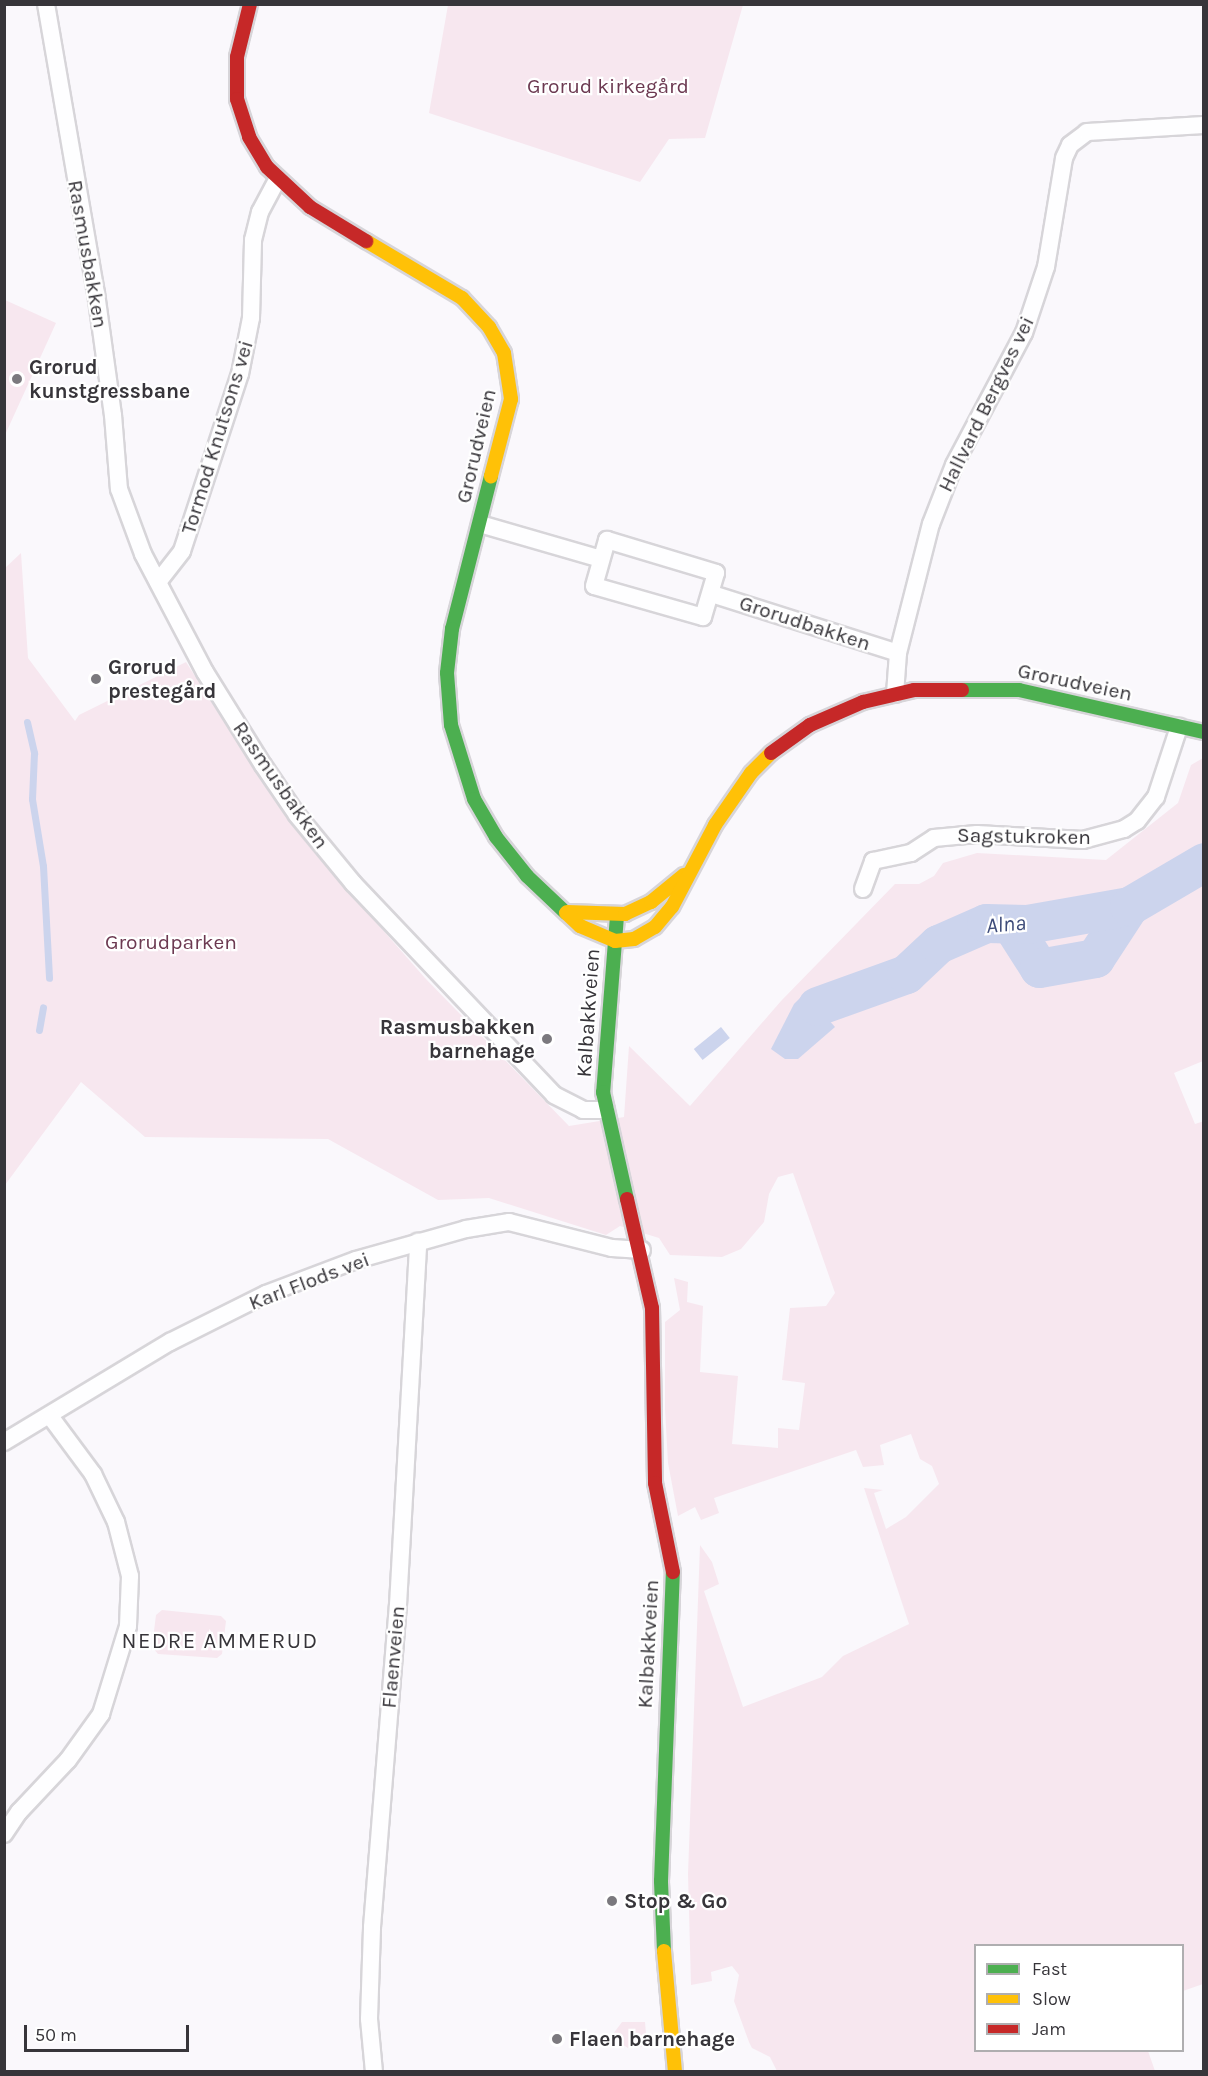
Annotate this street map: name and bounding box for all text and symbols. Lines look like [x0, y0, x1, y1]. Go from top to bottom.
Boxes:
park label: Grorud kirkegård [527, 73, 689, 99]
street label: Rasmusbakken [63, 178, 113, 330]
street label: Hallvard Bergves vei [933, 312, 1039, 496]
street label: Tormod Knutsons vei [176, 337, 258, 537]
place label: Grorud kunstgressbane [29, 354, 190, 404]
marker: Grorud kunstgressbane [10, 372, 24, 386]
street label: Grorudveien [451, 386, 501, 506]
street label: Grorudbakken [736, 590, 874, 656]
place label: Grorud prestegård [108, 654, 216, 704]
street label: Grorudveien [1015, 658, 1135, 706]
marker: Grorud prestegård [89, 672, 103, 686]
street label: Rasmusbakken [228, 716, 334, 854]
street label: Sagstukroken [957, 822, 1091, 850]
water label: Alna [985, 910, 1027, 940]
park label: Grorudparken [105, 929, 237, 955]
street label: Kalbakkveien [571, 948, 605, 1078]
place label: Rasmusbakken barnehage [380, 1014, 535, 1064]
marker: Rasmusbakken barnehage [540, 1032, 554, 1046]
street label: Karl Flods vei [245, 1246, 373, 1316]
street label: Kalbakkveien [632, 1579, 664, 1709]
street label: Flaenveien [376, 1605, 410, 1709]
district label: NEDRE AMMERUD [121, 1629, 319, 1655]
place label: Stop & Go [624, 1888, 727, 1914]
marker: Stop & Go [605, 1894, 619, 1908]
legend [974, 1944, 1184, 2052]
text: Fast [1032, 1958, 1067, 1980]
text: Slow [1032, 1988, 1071, 2010]
scale bar [27, 2013, 192, 2051]
text: Jam [1032, 2018, 1066, 2040]
text: 50 m [35, 2024, 77, 2046]
place label: Flaen barnehage [569, 2026, 735, 2052]
marker: Flaen barnehage [550, 2032, 564, 2046]

